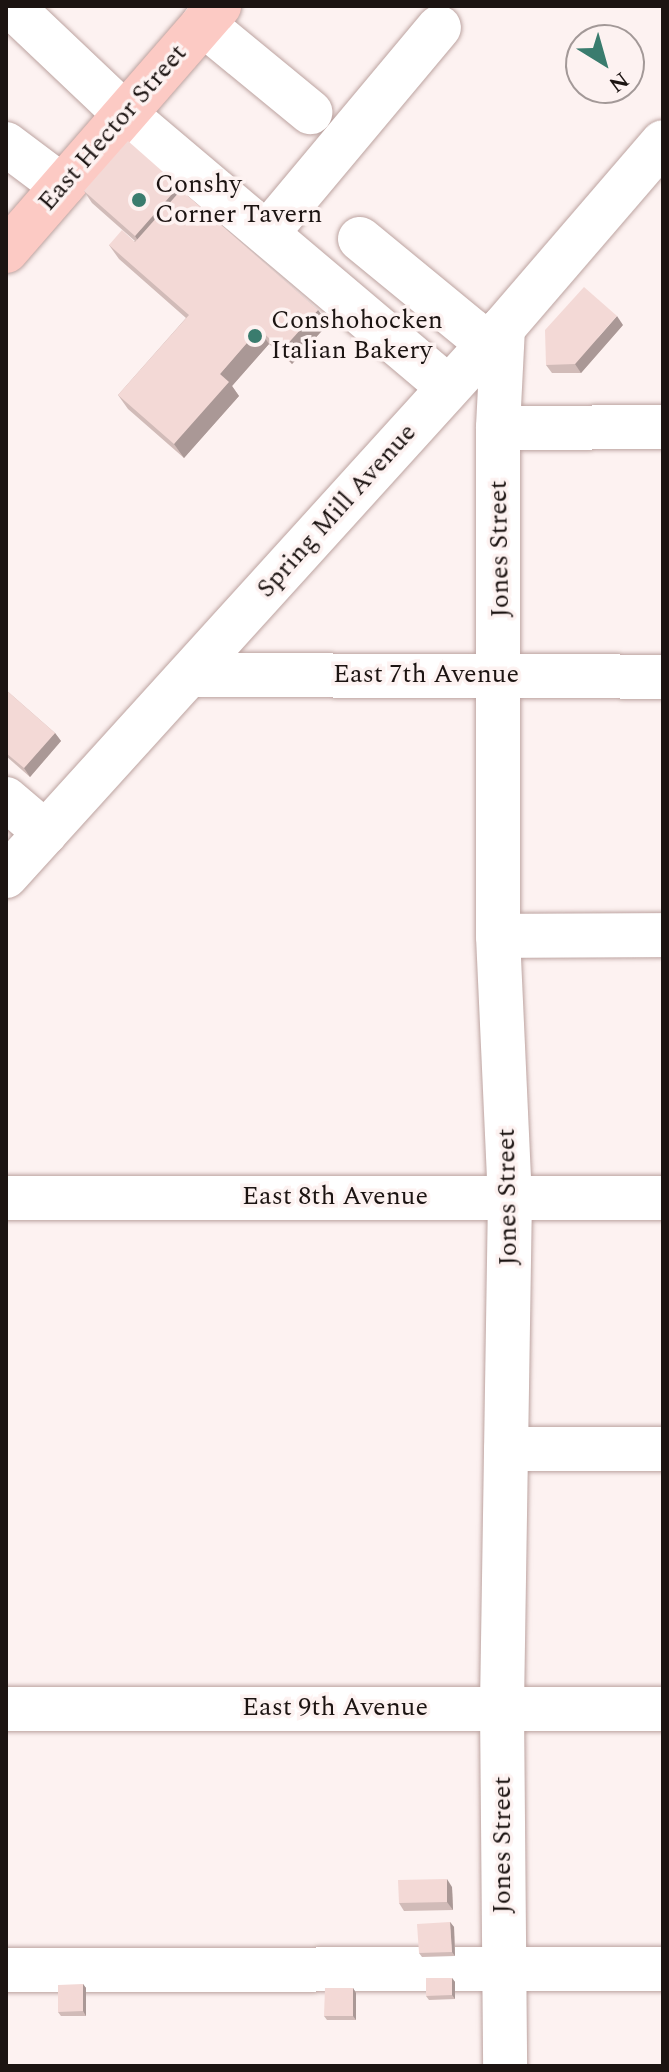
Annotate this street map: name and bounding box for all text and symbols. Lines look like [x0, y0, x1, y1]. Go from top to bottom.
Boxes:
north arrow [565, 24, 645, 104]
street label: East Hector Street [32, 38, 194, 218]
text: N [601, 63, 636, 101]
place label: Conshy Corner Tavern [155, 169, 322, 230]
marker: Conshy Corner Tavern [130, 191, 148, 209]
place label: Conshohocken Italian Bakery [271, 305, 443, 366]
marker: Conshohocken Italian Bakery [246, 327, 264, 345]
street label: Spring Mill Avenue [251, 418, 423, 604]
street label: Jones Street [483, 480, 517, 618]
street label: East 7th Avenue [333, 659, 519, 691]
street label: Jones Street [491, 1128, 525, 1266]
street label: East 8th Avenue [242, 1181, 428, 1213]
street label: East 9th Avenue [242, 1692, 428, 1724]
street label: Jones Street [487, 1776, 519, 1914]

